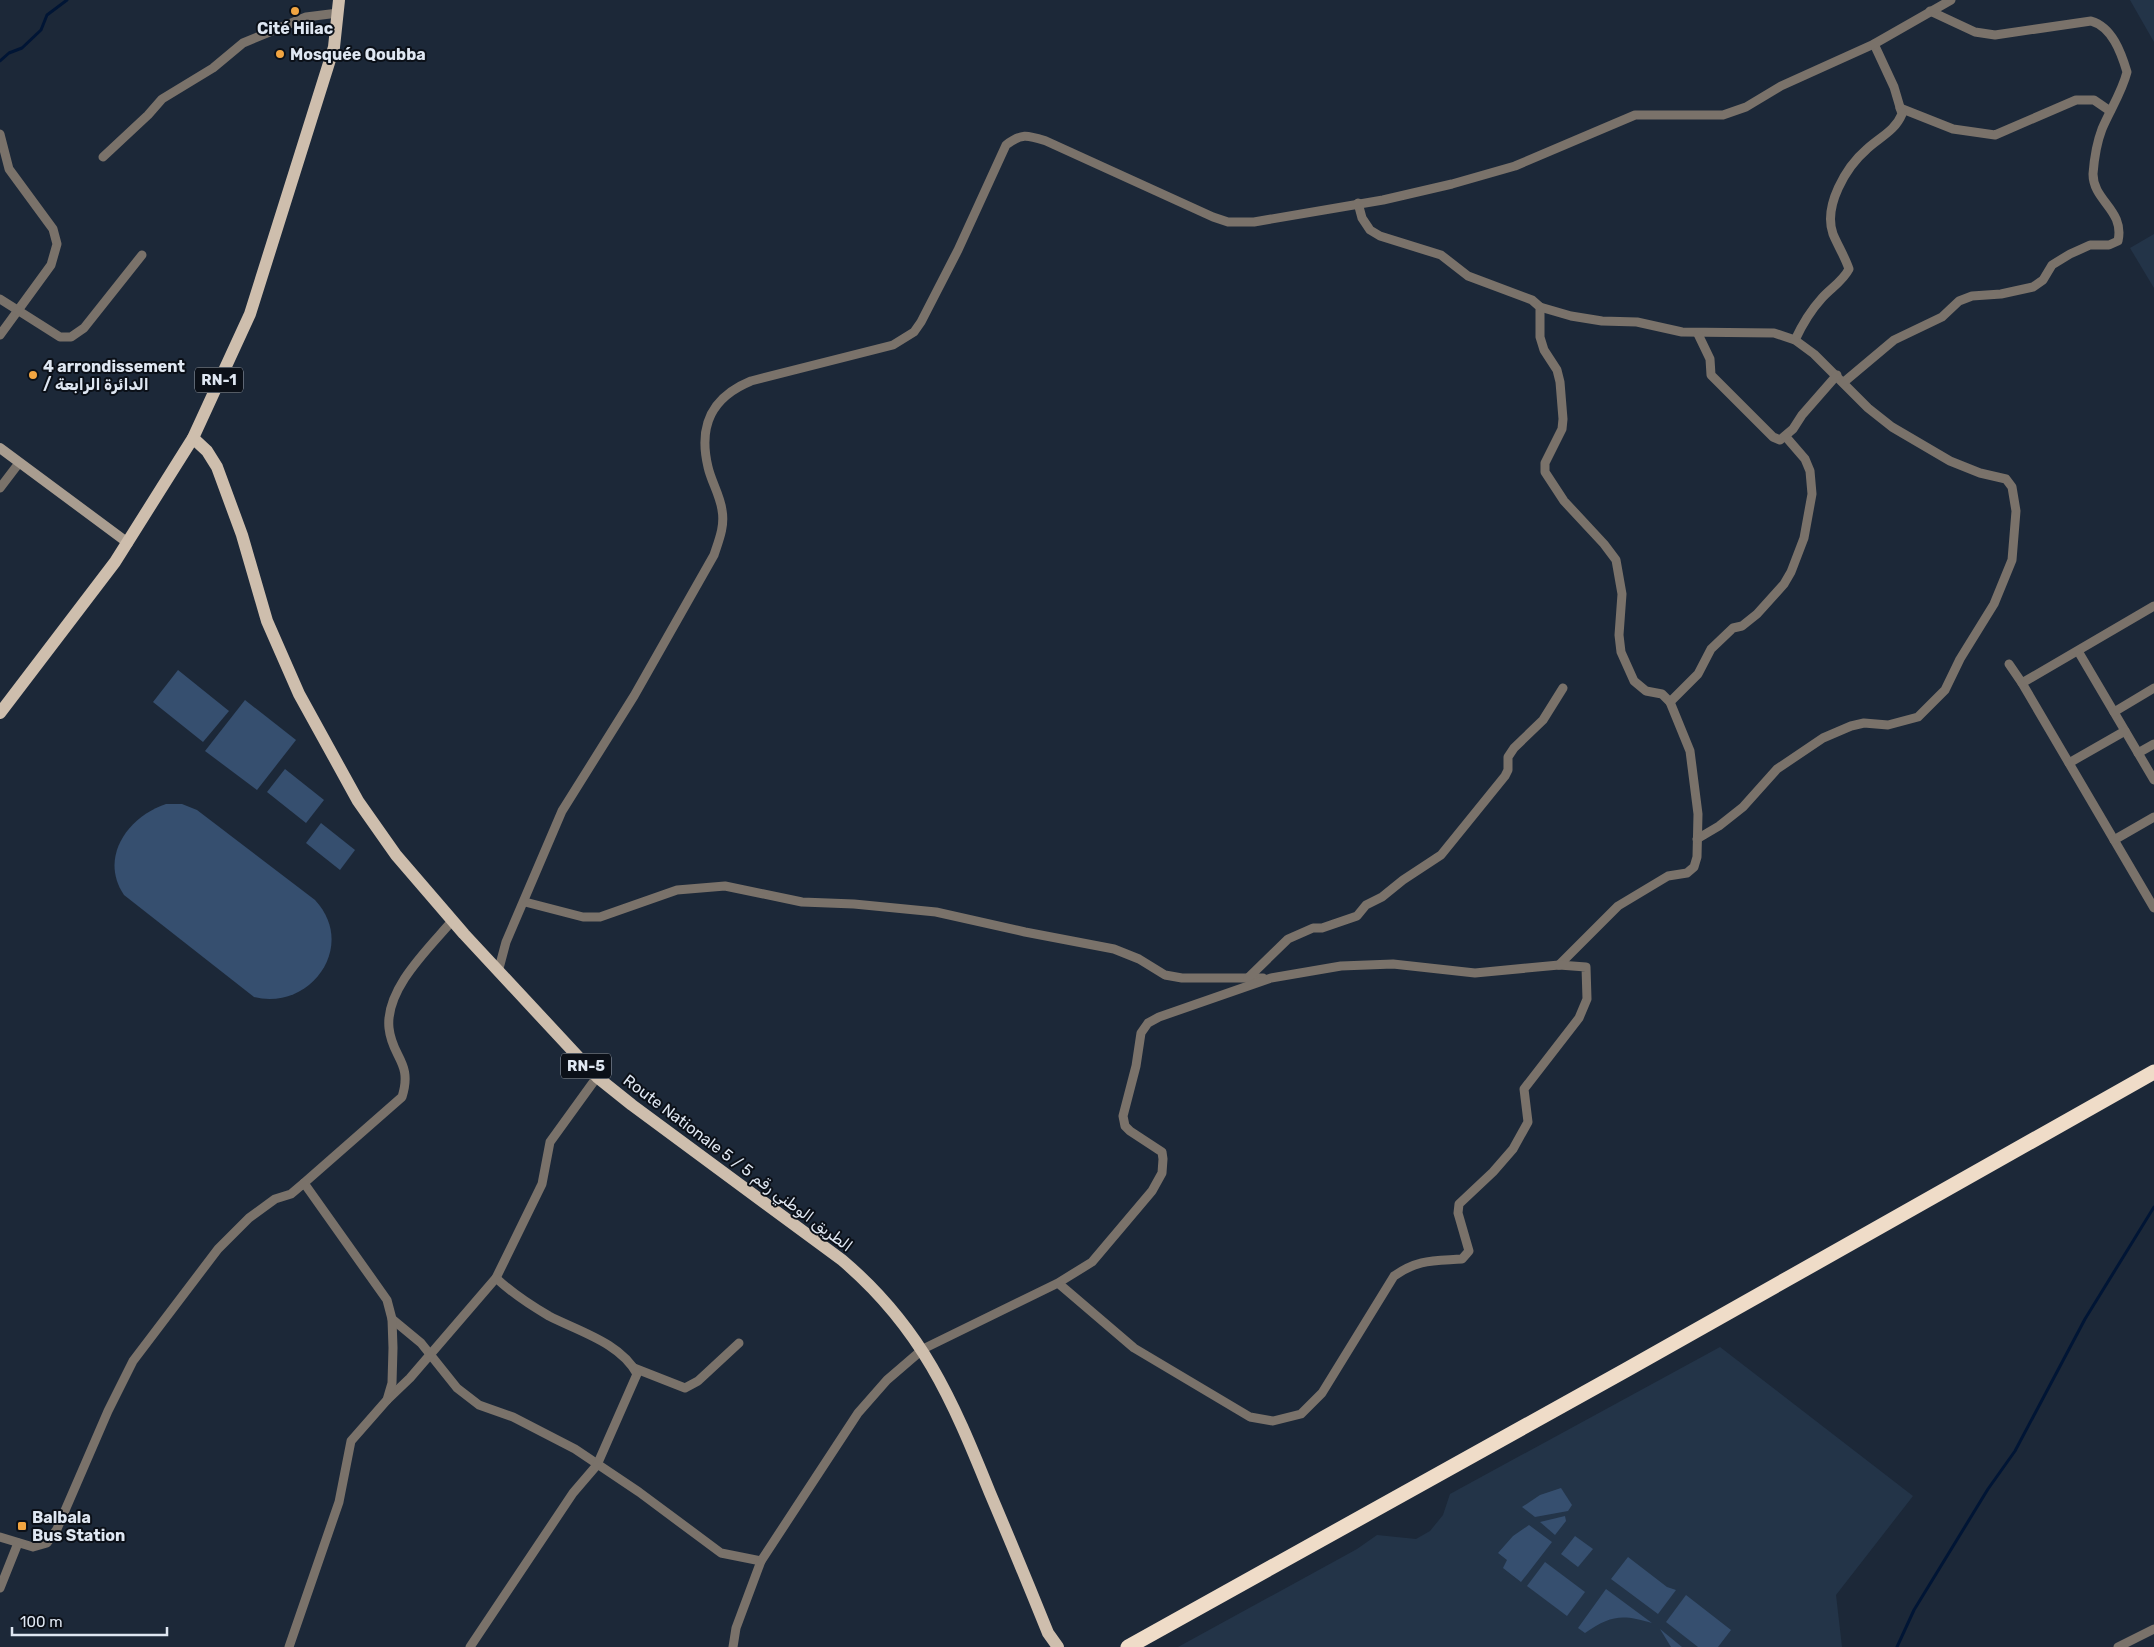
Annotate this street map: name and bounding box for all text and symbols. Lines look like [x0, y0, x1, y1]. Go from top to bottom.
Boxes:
marker: Cité Hilac [289, 5, 301, 17]
place label: Cité Hilac [257, 19, 333, 38]
place label: Mosquée Qoubba [290, 45, 426, 64]
marker: Mosquée Qoubba [274, 48, 286, 60]
place label: 4 arrondissement / الدائرة الرابعة [43, 357, 186, 394]
road number: RN-1 [195, 368, 243, 392]
marker: 4 arrondissement / الدائرة الرابعة [27, 369, 39, 381]
road number: RN-5 [561, 1054, 611, 1078]
street label: Route Nationale 5 / الطريق الوطني رقم 5 [618, 1071, 856, 1258]
place label: Balbala Bus Station [32, 1508, 125, 1545]
marker: Balbala Bus Station [16, 1520, 28, 1532]
scale bar [12, 1604, 168, 1636]
text: 100 m [20, 1613, 62, 1631]

